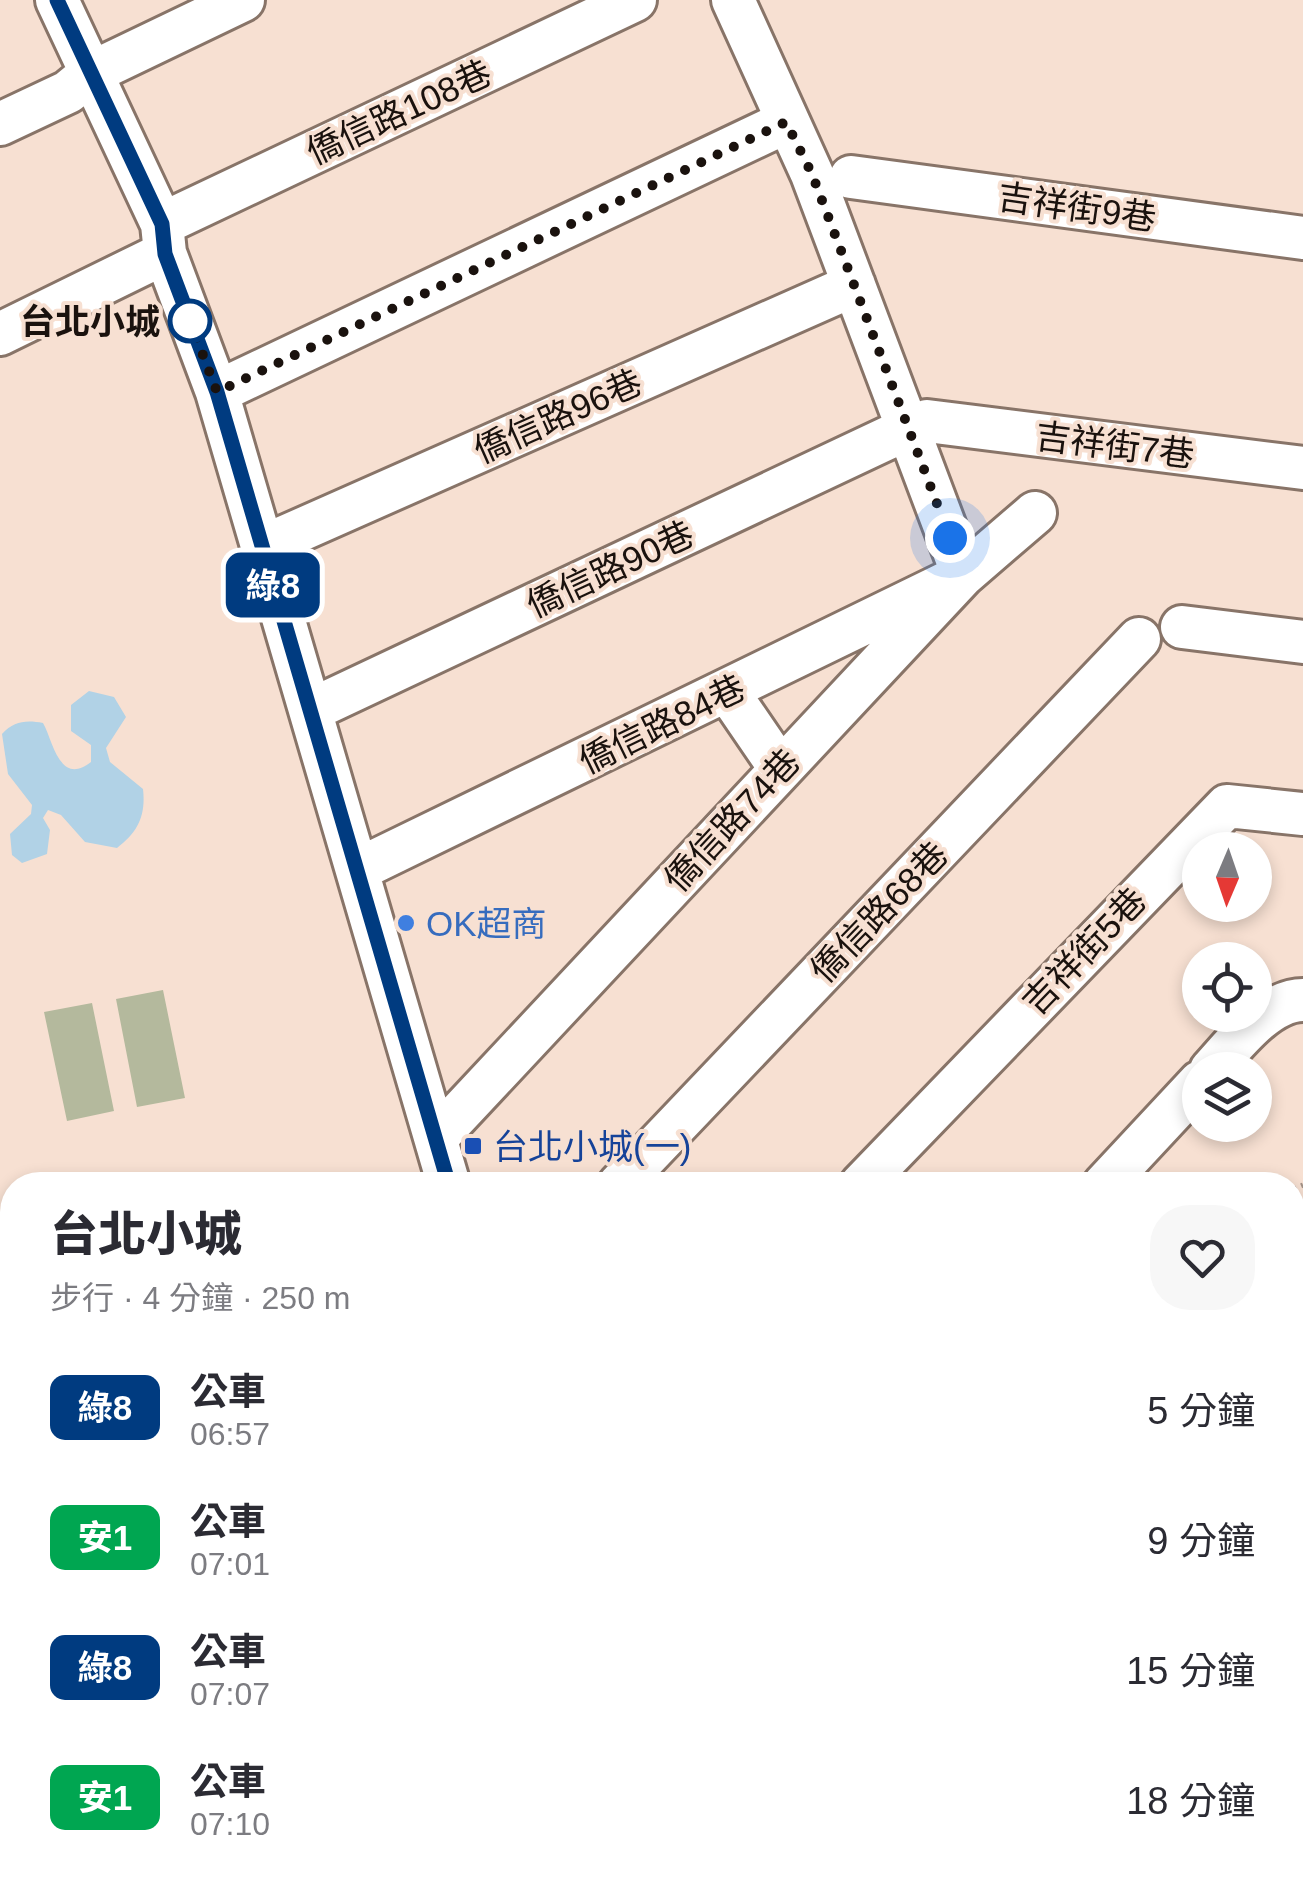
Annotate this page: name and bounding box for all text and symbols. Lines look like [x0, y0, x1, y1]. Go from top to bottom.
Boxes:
street label: 僑信路108巷 [301, 52, 497, 172]
street label: 吉祥街9巷 [995, 177, 1159, 237]
marker: 台北小城 [169, 300, 211, 342]
place label: 台北小城 [20, 302, 160, 341]
street label: 僑信路96巷 [468, 362, 648, 470]
street label: 吉祥街7巷 [1033, 416, 1197, 474]
your location [925, 513, 975, 563]
street label: 僑信路90巷 [521, 514, 699, 624]
line badge: 綠8 [228, 552, 318, 618]
text: 綠8 [246, 566, 300, 605]
street label: 僑信路84巷 [573, 667, 751, 781]
street label: 僑信路74巷 [657, 741, 807, 899]
north arrow [1182, 832, 1272, 922]
map controls [1182, 832, 1272, 1142]
street label: 僑信路68巷 [803, 834, 955, 990]
street label: 吉祥街5巷 [1015, 880, 1153, 1022]
place label: OK超商 [426, 904, 547, 943]
marker: OK超商 [395, 912, 417, 934]
button: locate [1182, 942, 1272, 1032]
button: layers [1182, 1052, 1272, 1142]
place label: 台北小城(一) [493, 1127, 691, 1166]
marker: 台北小城(一) [462, 1135, 484, 1157]
button: heart [1150, 1205, 1255, 1310]
text: 台北小城 [50, 1208, 242, 1261]
text: 步行 · 4 分鐘 · 250 m [50, 1280, 351, 1316]
text: 公車 [190, 1371, 266, 1413]
text: 綠8 [78, 1388, 132, 1427]
text: 5 分鐘 [1147, 1390, 1255, 1432]
text: 06:57 [190, 1416, 270, 1452]
text: 公車 [190, 1501, 266, 1543]
text: 安1 [78, 1518, 132, 1557]
text: 9 分鐘 [1147, 1520, 1255, 1562]
text: 07:01 [190, 1546, 270, 1582]
text: 公車 [190, 1631, 266, 1673]
text: 綠8 [78, 1648, 132, 1687]
text: 15 分鐘 [1126, 1650, 1255, 1692]
text: 07:07 [190, 1676, 270, 1712]
text: 公車 [190, 1761, 266, 1803]
text: 安1 [78, 1778, 132, 1817]
text: 18 分鐘 [1126, 1780, 1255, 1822]
text: 07:10 [190, 1806, 270, 1842]

